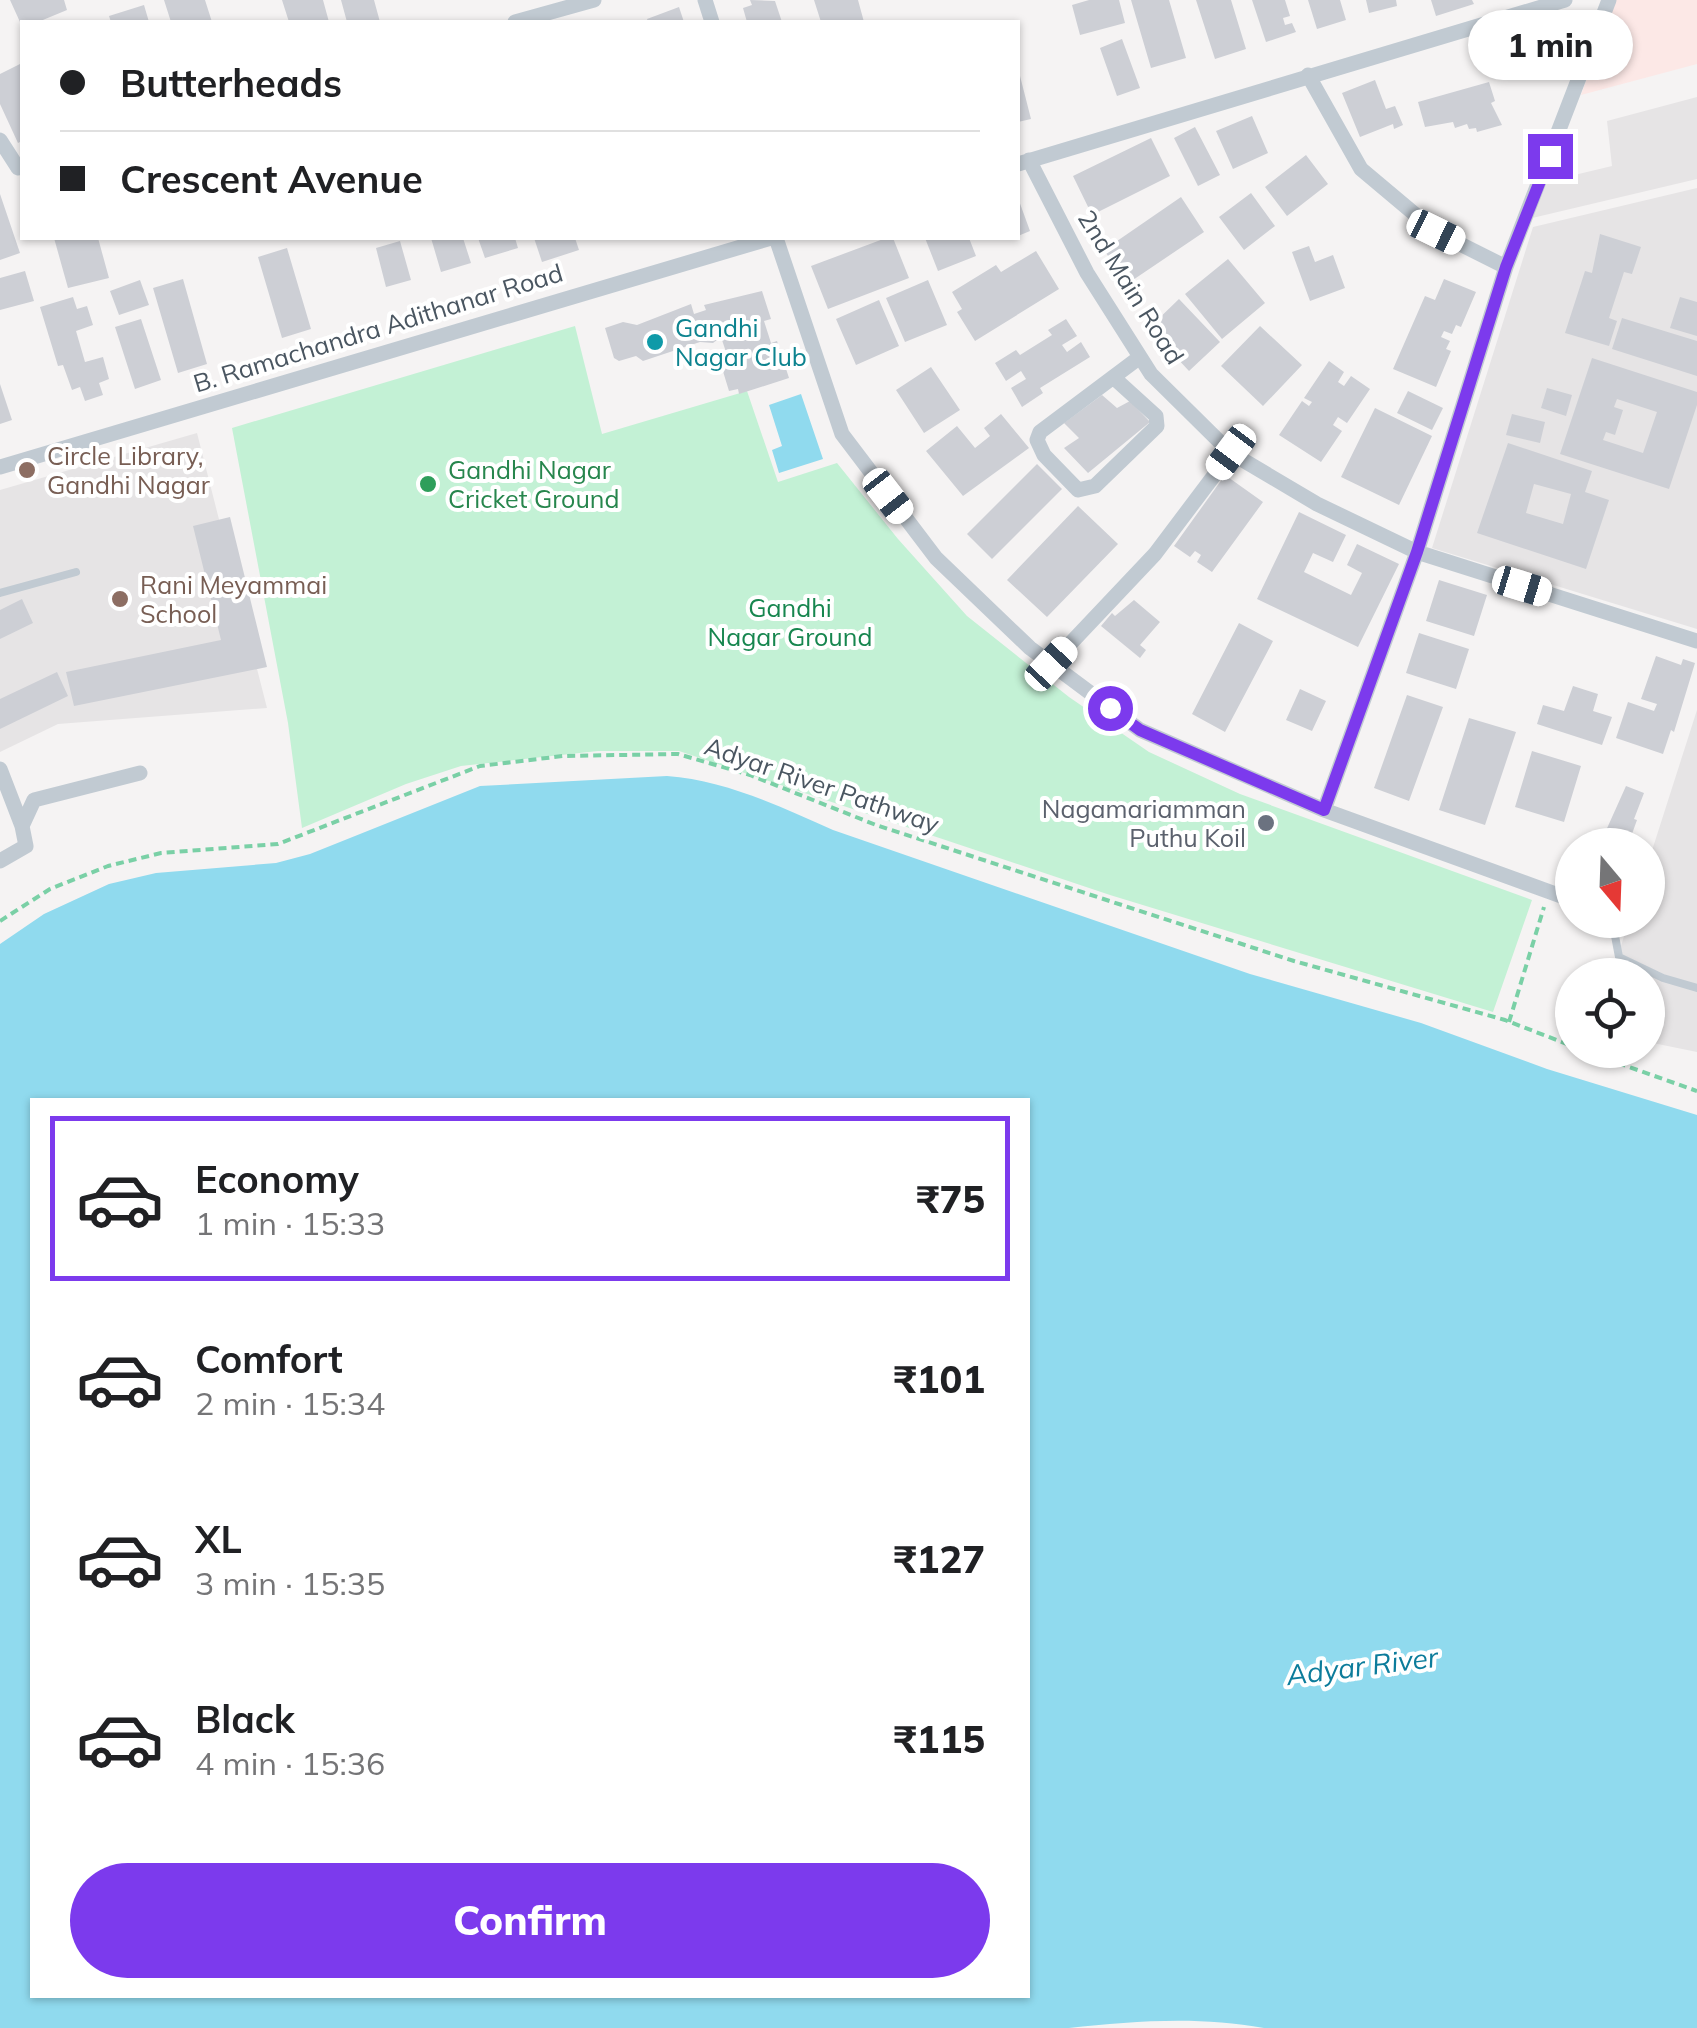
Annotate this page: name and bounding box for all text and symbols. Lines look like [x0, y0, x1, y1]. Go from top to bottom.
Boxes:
callout: 1 min [1468, 11, 1632, 81]
text: 1 min [1508, 25, 1593, 65]
text: Butterheads [120, 59, 342, 107]
route end [1528, 134, 1573, 179]
text: Crescent Avenue [120, 155, 423, 203]
street label: 2nd Main Road [1072, 204, 1191, 370]
car [1402, 205, 1470, 259]
street label: B. Ramachandra Adithanar Road [189, 256, 566, 399]
place label: Gandhi Nagar Club [675, 312, 807, 372]
marker: Gandhi Nagar Club [644, 331, 666, 353]
car [1201, 419, 1261, 485]
place label: Circle Library, Gandhi Nagar [47, 440, 210, 500]
place label: Gandhi Nagar Cricket Ground [448, 454, 619, 514]
marker: Circle Library, Gandhi Nagar [16, 459, 38, 481]
car [858, 463, 918, 529]
marker: Gandhi Nagar Cricket Ground [417, 473, 439, 495]
car [1489, 563, 1555, 609]
place label: Rani Meyammai School [140, 569, 327, 629]
marker: Rani Meyammai School [109, 588, 131, 610]
park label: Gandhi Nagar Ground [708, 592, 872, 652]
car [1020, 632, 1082, 696]
route start [1088, 686, 1133, 731]
street label: Adyar River Pathway [701, 730, 944, 839]
place label: Nagamariamman Puthu Koil [1042, 793, 1246, 853]
marker: Nagamariamman Puthu Koil [1255, 812, 1277, 834]
north arrow [1555, 828, 1665, 938]
map controls [1555, 828, 1665, 1068]
button: locate [1555, 958, 1665, 1068]
icon: car [75, 1154, 165, 1244]
text: Economy [195, 1155, 359, 1203]
text: ₹75 [917, 1175, 985, 1223]
text: 1 min · 15:33 [195, 1203, 385, 1243]
icon: car [75, 1334, 165, 1424]
text: Comfort [195, 1335, 343, 1383]
text: ₹101 [894, 1355, 985, 1403]
text: 2 min · 15:34 [195, 1383, 385, 1423]
icon: car [75, 1514, 165, 1604]
text: XL [195, 1515, 242, 1563]
text: ₹127 [894, 1535, 985, 1583]
text: 3 min · 15:35 [195, 1563, 385, 1603]
water label: Adyar River [1283, 1639, 1441, 1692]
icon: car [75, 1694, 165, 1784]
text: Black [195, 1695, 295, 1743]
text: ₹115 [894, 1715, 985, 1763]
text: 4 min · 15:36 [195, 1743, 385, 1783]
button: Confirm [70, 1863, 990, 1978]

